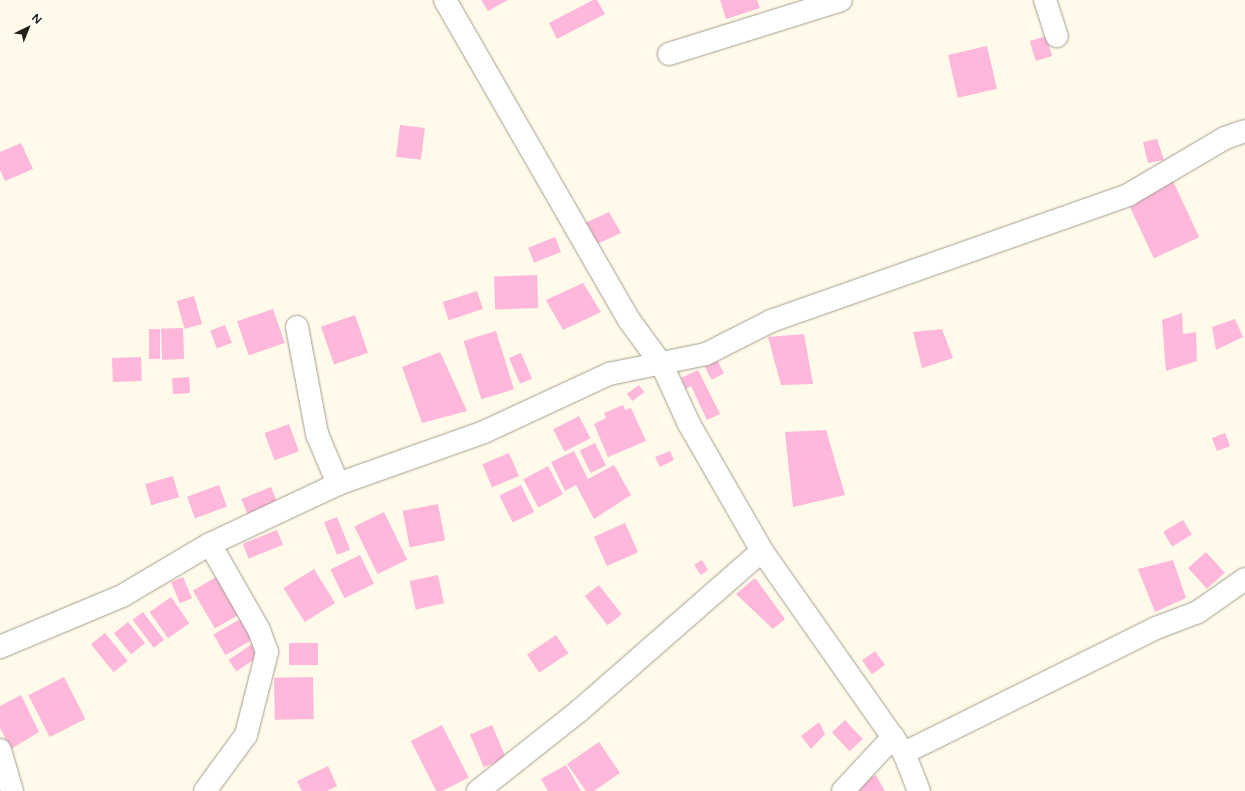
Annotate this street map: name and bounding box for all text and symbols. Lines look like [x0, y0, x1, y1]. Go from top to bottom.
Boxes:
north arrow [8, 8, 48, 48]
text: N [29, 11, 44, 27]

